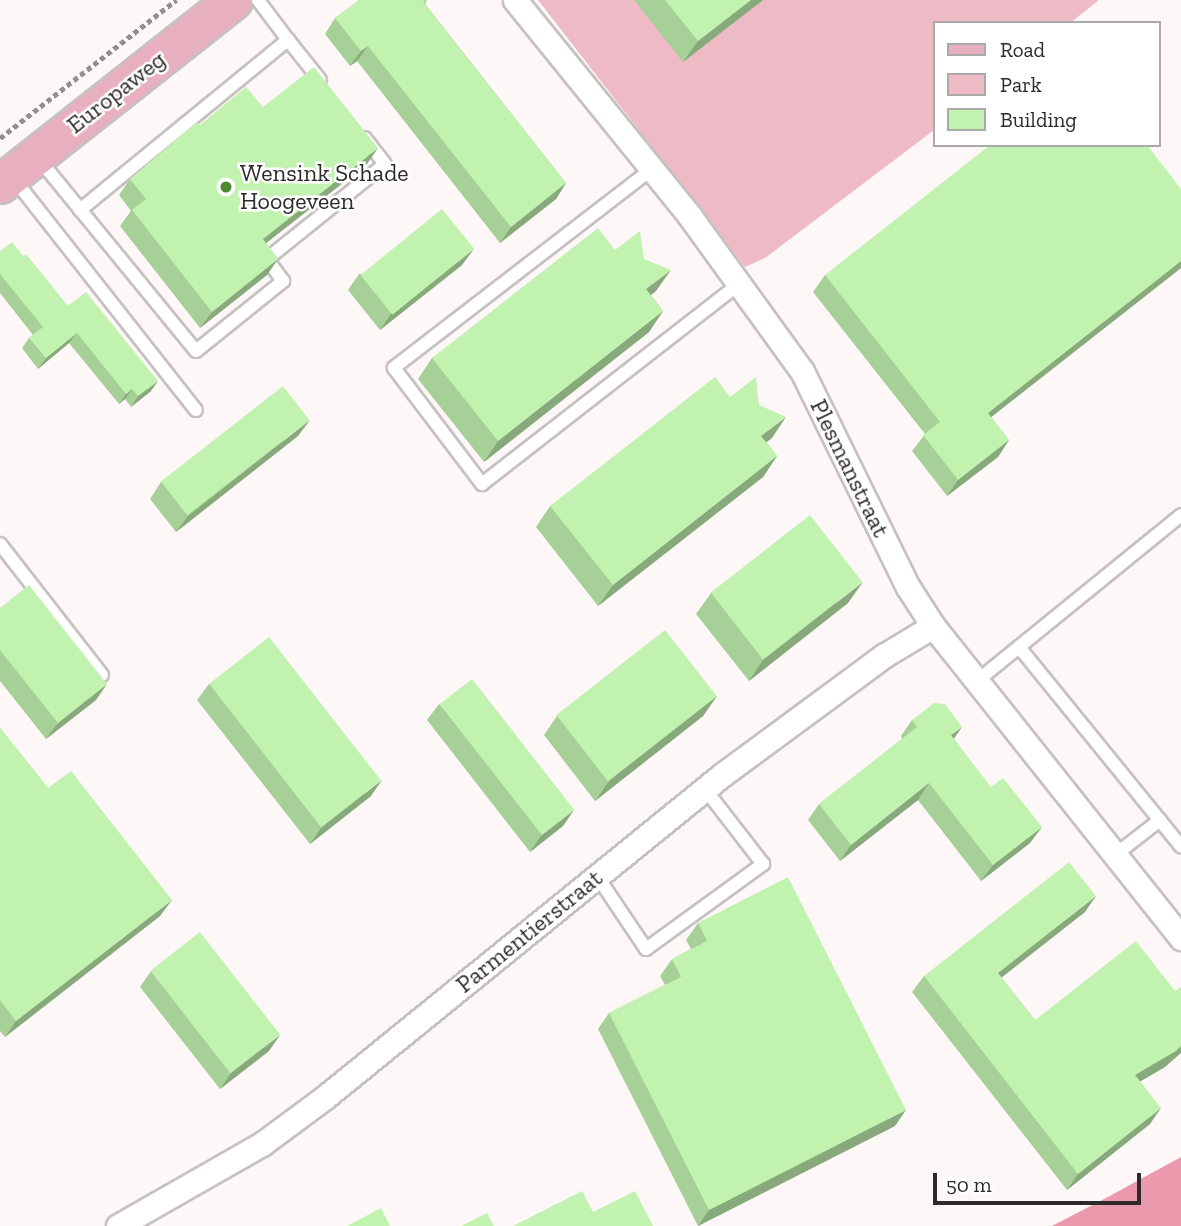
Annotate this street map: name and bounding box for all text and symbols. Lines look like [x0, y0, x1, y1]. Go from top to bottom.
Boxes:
legend [932, 21, 1160, 147]
text: Road [1000, 37, 1045, 62]
street label: Europaweg [61, 45, 171, 139]
text: Park [1000, 72, 1042, 97]
text: Building [1000, 107, 1077, 132]
place label: Wensink Schade Hoogeveen [240, 159, 409, 215]
marker: Wensink Schade Hoogeveen [218, 179, 234, 195]
street label: Plesmanstraat [804, 394, 896, 542]
street label: Parmentierstraat [450, 863, 608, 999]
scale bar [936, 1160, 1144, 1204]
text: 50 m [946, 1172, 992, 1197]

